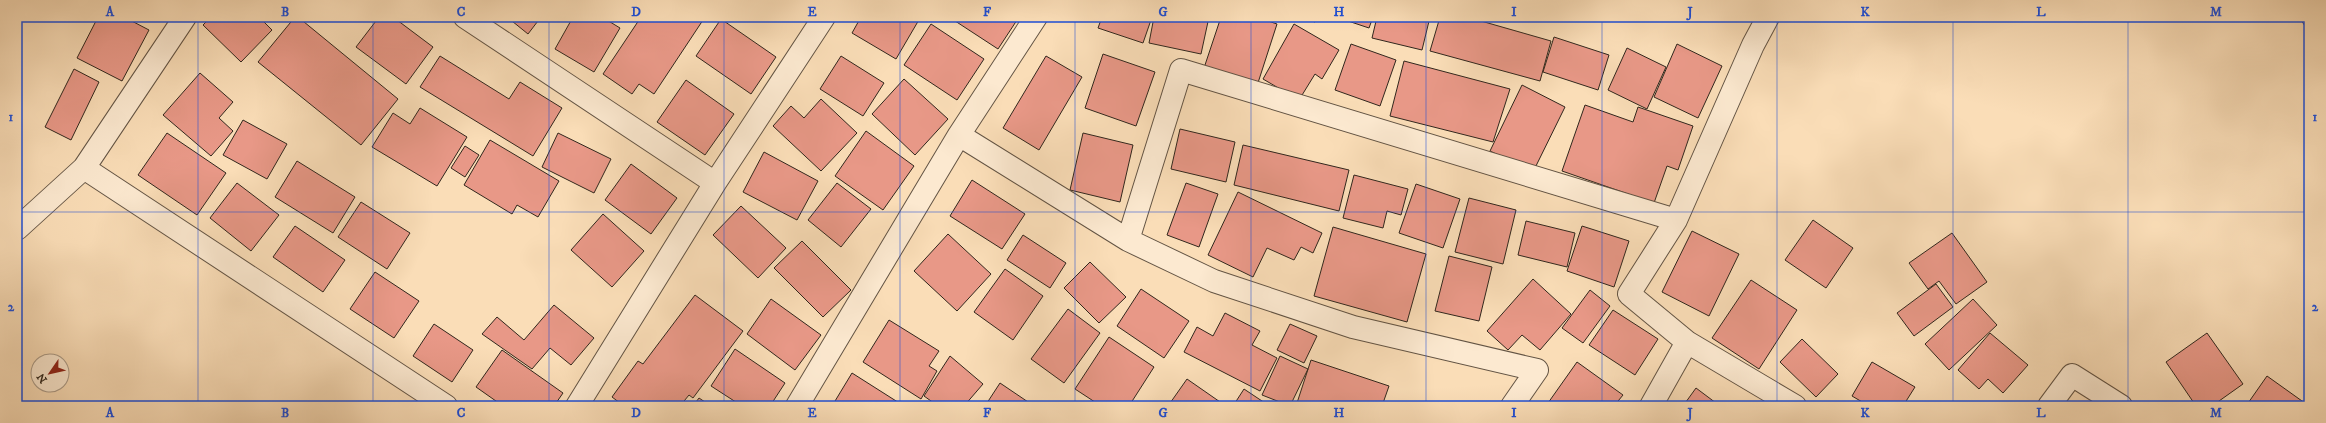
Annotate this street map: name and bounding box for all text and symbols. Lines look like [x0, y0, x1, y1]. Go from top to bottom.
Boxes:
text: A [105, 4, 115, 20]
text: B [281, 4, 289, 20]
text: C [457, 4, 466, 20]
text: D [631, 4, 641, 20]
text: E [807, 4, 817, 20]
text: F [983, 4, 992, 20]
text: G [1158, 4, 1168, 20]
text: H [1334, 4, 1345, 20]
text: I [1511, 4, 1517, 20]
text: J [1685, 4, 1693, 21]
text: K [1860, 4, 1870, 20]
text: L [2036, 4, 2046, 20]
text: M [2210, 4, 2222, 20]
text: 1 [9, 109, 14, 125]
text: 1 [2313, 109, 2318, 125]
text: 2 [8, 299, 15, 315]
text: 2 [2312, 299, 2319, 315]
north arrow [30, 353, 70, 393]
text: N [34, 370, 51, 386]
text: A [105, 405, 115, 421]
text: B [281, 405, 289, 421]
text: C [457, 405, 466, 421]
text: D [631, 405, 641, 421]
text: E [807, 405, 817, 421]
text: F [983, 405, 992, 421]
text: G [1158, 405, 1168, 421]
text: H [1334, 405, 1345, 421]
text: I [1511, 405, 1517, 421]
text: J [1685, 405, 1693, 422]
text: K [1860, 405, 1870, 421]
text: L [2036, 405, 2046, 421]
text: M [2210, 405, 2222, 421]

